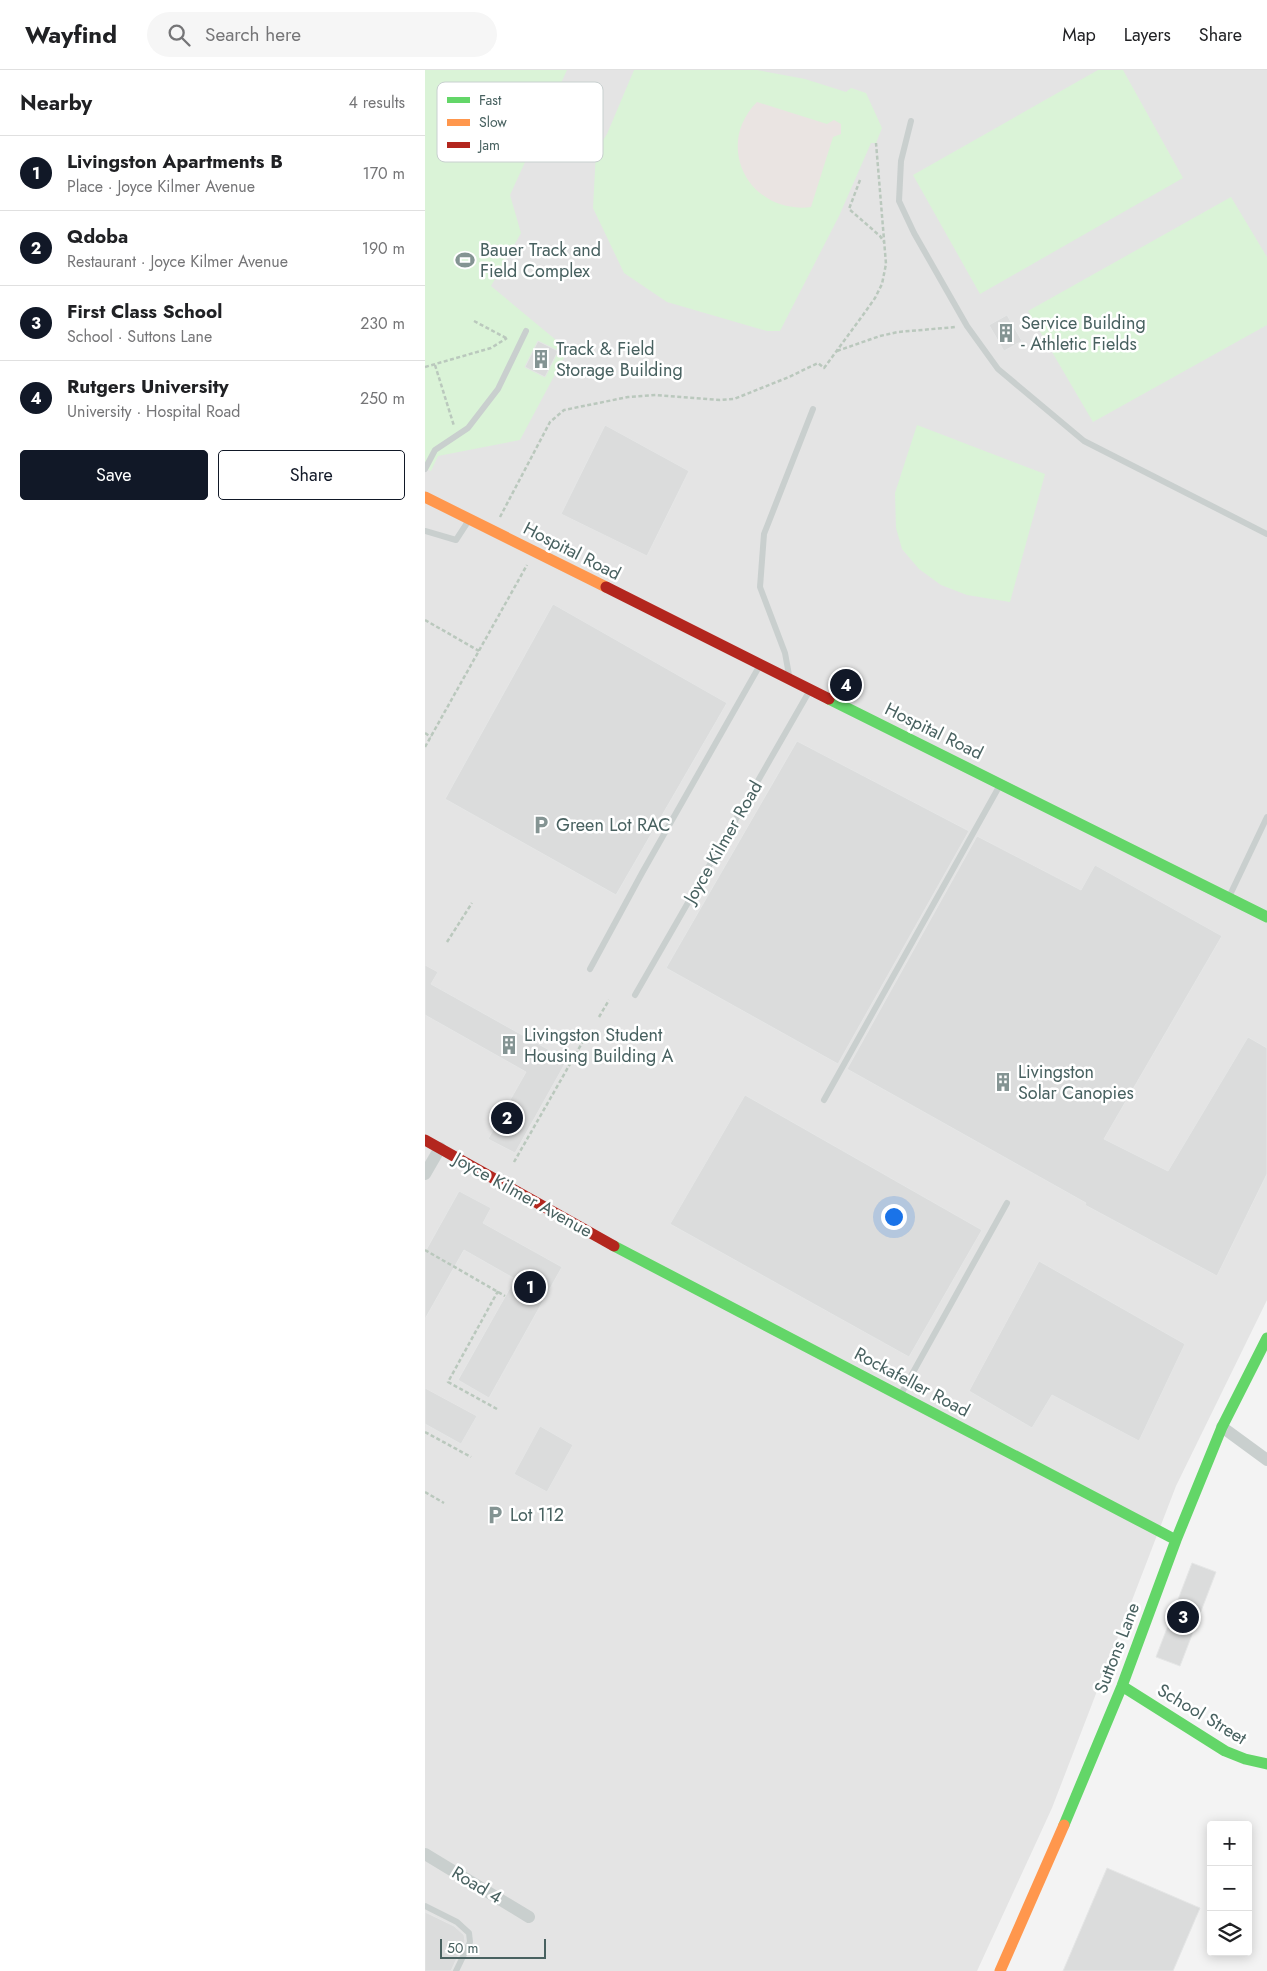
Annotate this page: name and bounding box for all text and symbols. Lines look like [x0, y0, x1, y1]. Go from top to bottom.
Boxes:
search box [147, 12, 497, 57]
text: Wayfind [25, 17, 117, 52]
icon: search [165, 21, 193, 49]
text: Search here [205, 21, 301, 48]
text: Map [1062, 22, 1096, 48]
text: Layers [1124, 22, 1171, 48]
text: Share [1199, 22, 1242, 48]
legend [437, 82, 603, 162]
text: Nearby [20, 88, 92, 118]
text: Fast [479, 90, 502, 110]
text: 4 results [349, 91, 405, 114]
text: Slow [479, 112, 507, 132]
text: Jam [477, 135, 500, 155]
text: Livingston Apartments B [67, 148, 283, 175]
text: 1 [32, 162, 40, 185]
text: 170 m [363, 162, 405, 185]
text: Place · Joyce Kilmer Avenue [67, 175, 255, 198]
text: Qdoba [67, 223, 128, 250]
text: 2 [31, 237, 41, 260]
text: 190 m [362, 237, 405, 260]
place label: Bauer Track and Field Complex [480, 237, 601, 284]
sports icon: Bauer Track and Field Complex [454, 249, 476, 271]
text: Restaurant · Joyce Kilmer Avenue [67, 250, 288, 273]
text: First Class School [67, 298, 222, 325]
place label: Service Building - Athletic Fields [1021, 310, 1146, 357]
text: 3 [31, 312, 41, 335]
text: 230 m [360, 312, 405, 335]
building icon: Service Building - Athletic Fields [995, 322, 1017, 344]
text: School · Suttons Lane [67, 325, 212, 348]
place label: Track & Field Storage Building [556, 336, 683, 383]
building icon: Track & Field Storage Building [530, 348, 552, 370]
text: Rutgers University [67, 373, 229, 400]
text: 4 [30, 387, 42, 410]
text: 250 m [360, 387, 405, 410]
text: University · Hospital Road [67, 400, 240, 423]
button: Save [20, 450, 208, 500]
button: Share [218, 450, 405, 500]
street label: Hospital Road [519, 515, 625, 587]
pin: 4 [830, 666, 862, 704]
street label: Hospital Road [881, 696, 987, 766]
street label: Joyce Kilmer Road [676, 776, 769, 910]
place label: Green Lot RAC [556, 812, 671, 838]
parking icon: Green Lot RAC [530, 814, 552, 836]
place label: Livingston Student Housing Building A [524, 1022, 674, 1069]
building icon: Livingston Student Housing Building A [498, 1034, 520, 1056]
place label: Livingston Solar Canopies [1018, 1059, 1134, 1106]
building icon: Livingston Solar Canopies [992, 1071, 1014, 1093]
pin: 2 [491, 1099, 523, 1137]
street label: Joyce Kilmer Avenue [447, 1145, 597, 1244]
your location [881, 1204, 907, 1230]
pin: 1 [514, 1268, 546, 1306]
street label: Rockafeller Road [850, 1341, 974, 1423]
place label: Lot 112 [510, 1502, 564, 1528]
parking icon: Lot 112 [484, 1504, 506, 1526]
pin: 3 [1167, 1598, 1199, 1636]
street label: Suttons Lane [1088, 1599, 1146, 1697]
street label: School Street [1152, 1677, 1252, 1751]
map controls [1207, 1821, 1252, 1956]
button: + [1207, 1821, 1252, 1866]
street label: Road 4 [447, 1860, 507, 1910]
button: − [1207, 1866, 1252, 1911]
button: layers [1207, 1911, 1252, 1956]
scale bar [440, 1936, 546, 1959]
text: 50 m [447, 1938, 478, 1958]

